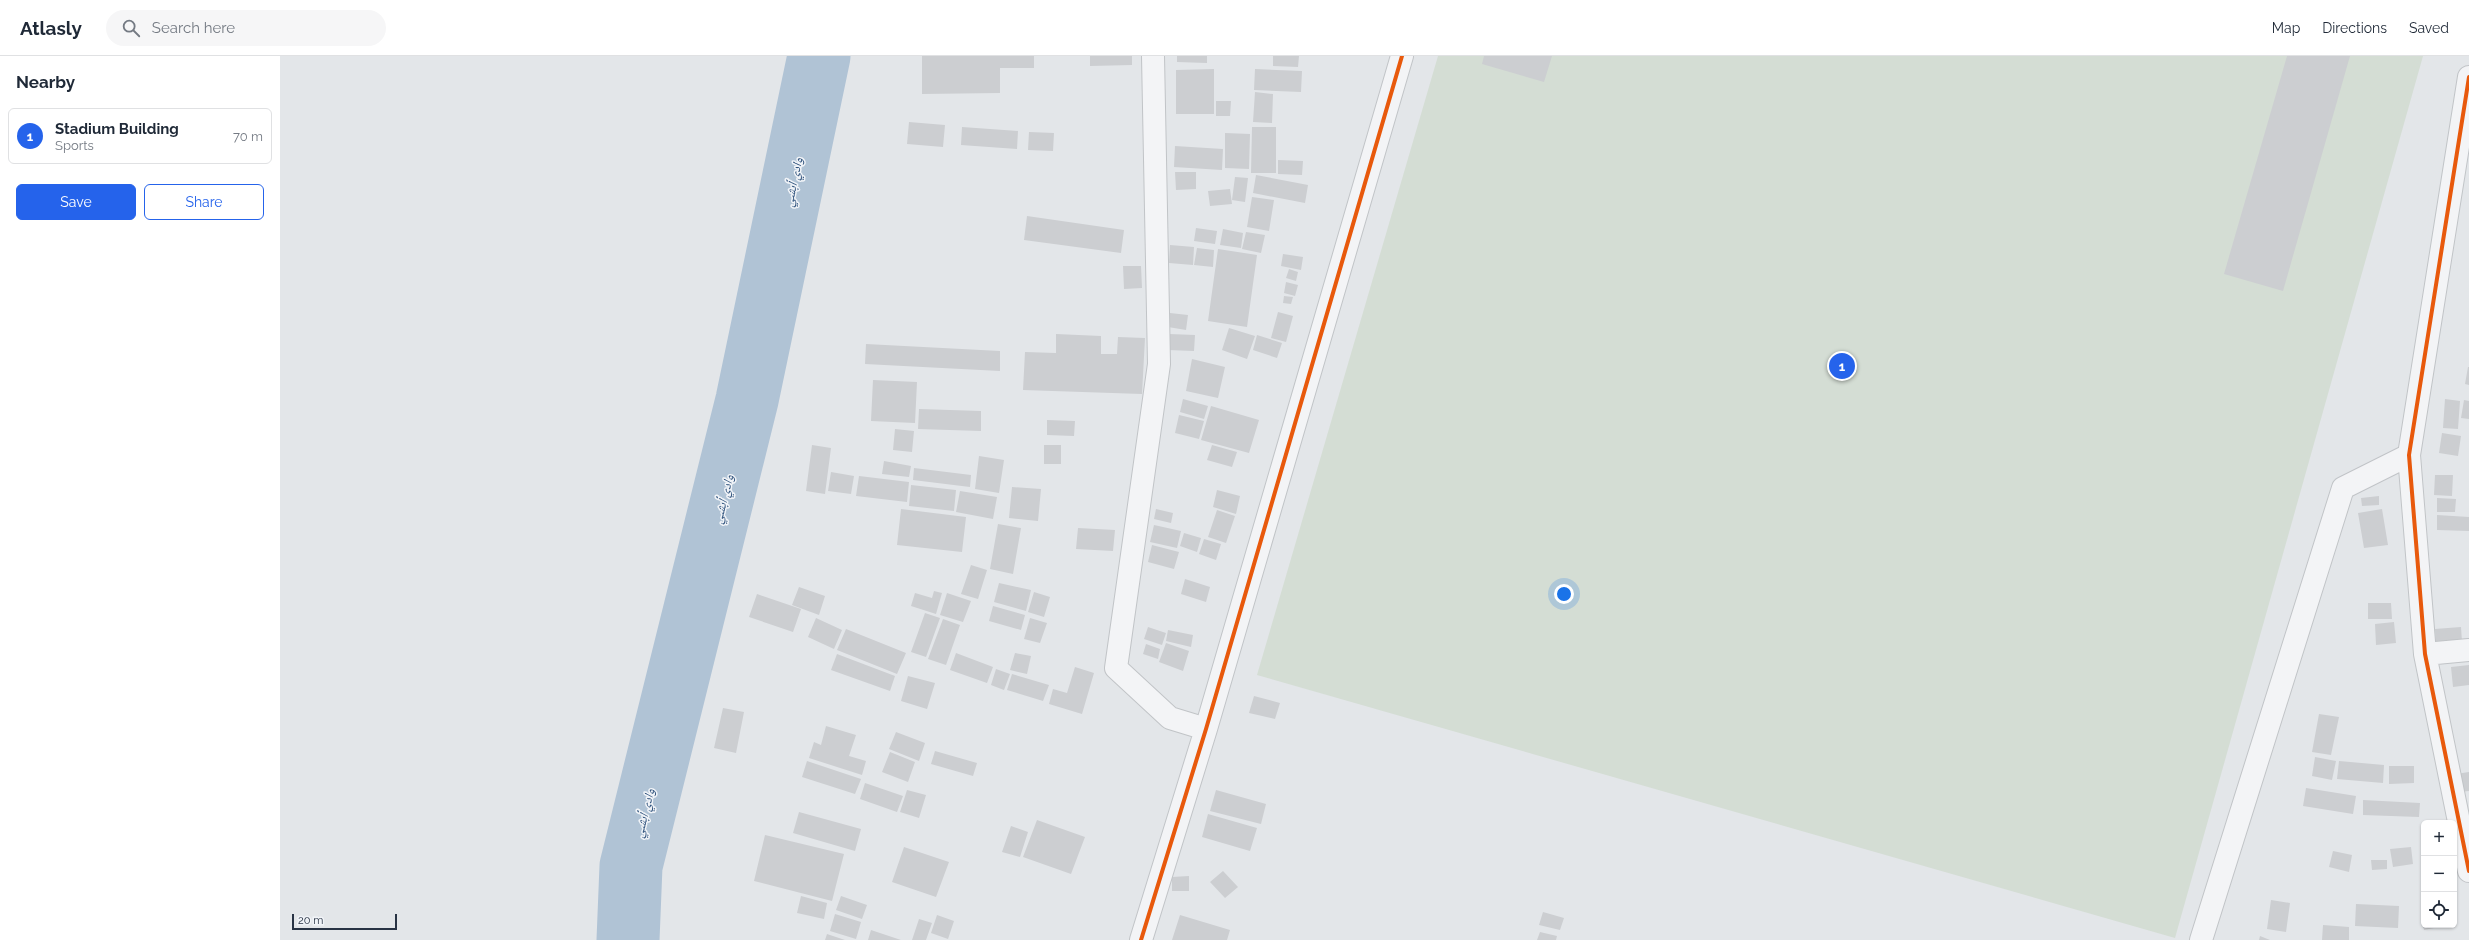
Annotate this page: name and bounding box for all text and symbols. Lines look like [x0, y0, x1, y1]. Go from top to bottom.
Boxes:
search box [106, 10, 386, 46]
text: Atlasly [20, 17, 82, 39]
icon: search [120, 17, 142, 39]
text: Search here [152, 19, 235, 37]
text: Map [2272, 20, 2300, 36]
text: Directions [2322, 20, 2387, 36]
text: Saved [2409, 20, 2449, 36]
text: Nearby [16, 72, 75, 92]
text: Stadium Building [55, 120, 179, 138]
text: 1 [27, 129, 33, 144]
text: 70 m [233, 129, 263, 144]
text: Sports [55, 138, 94, 153]
water label: وادي أبشي [780, 156, 809, 209]
button: Save [16, 184, 136, 220]
button: Share [144, 184, 264, 220]
pin: 1 [1829, 351, 1855, 381]
water label: وادي أبشي [709, 473, 740, 526]
your location [1554, 584, 1574, 604]
water label: وادي أبشي [630, 787, 661, 840]
map controls [2421, 820, 2457, 928]
button: + [2421, 820, 2457, 856]
button: − [2421, 856, 2457, 892]
button: locate [2421, 892, 2457, 928]
scale bar [292, 912, 397, 931]
text: 20 m [298, 914, 323, 927]

